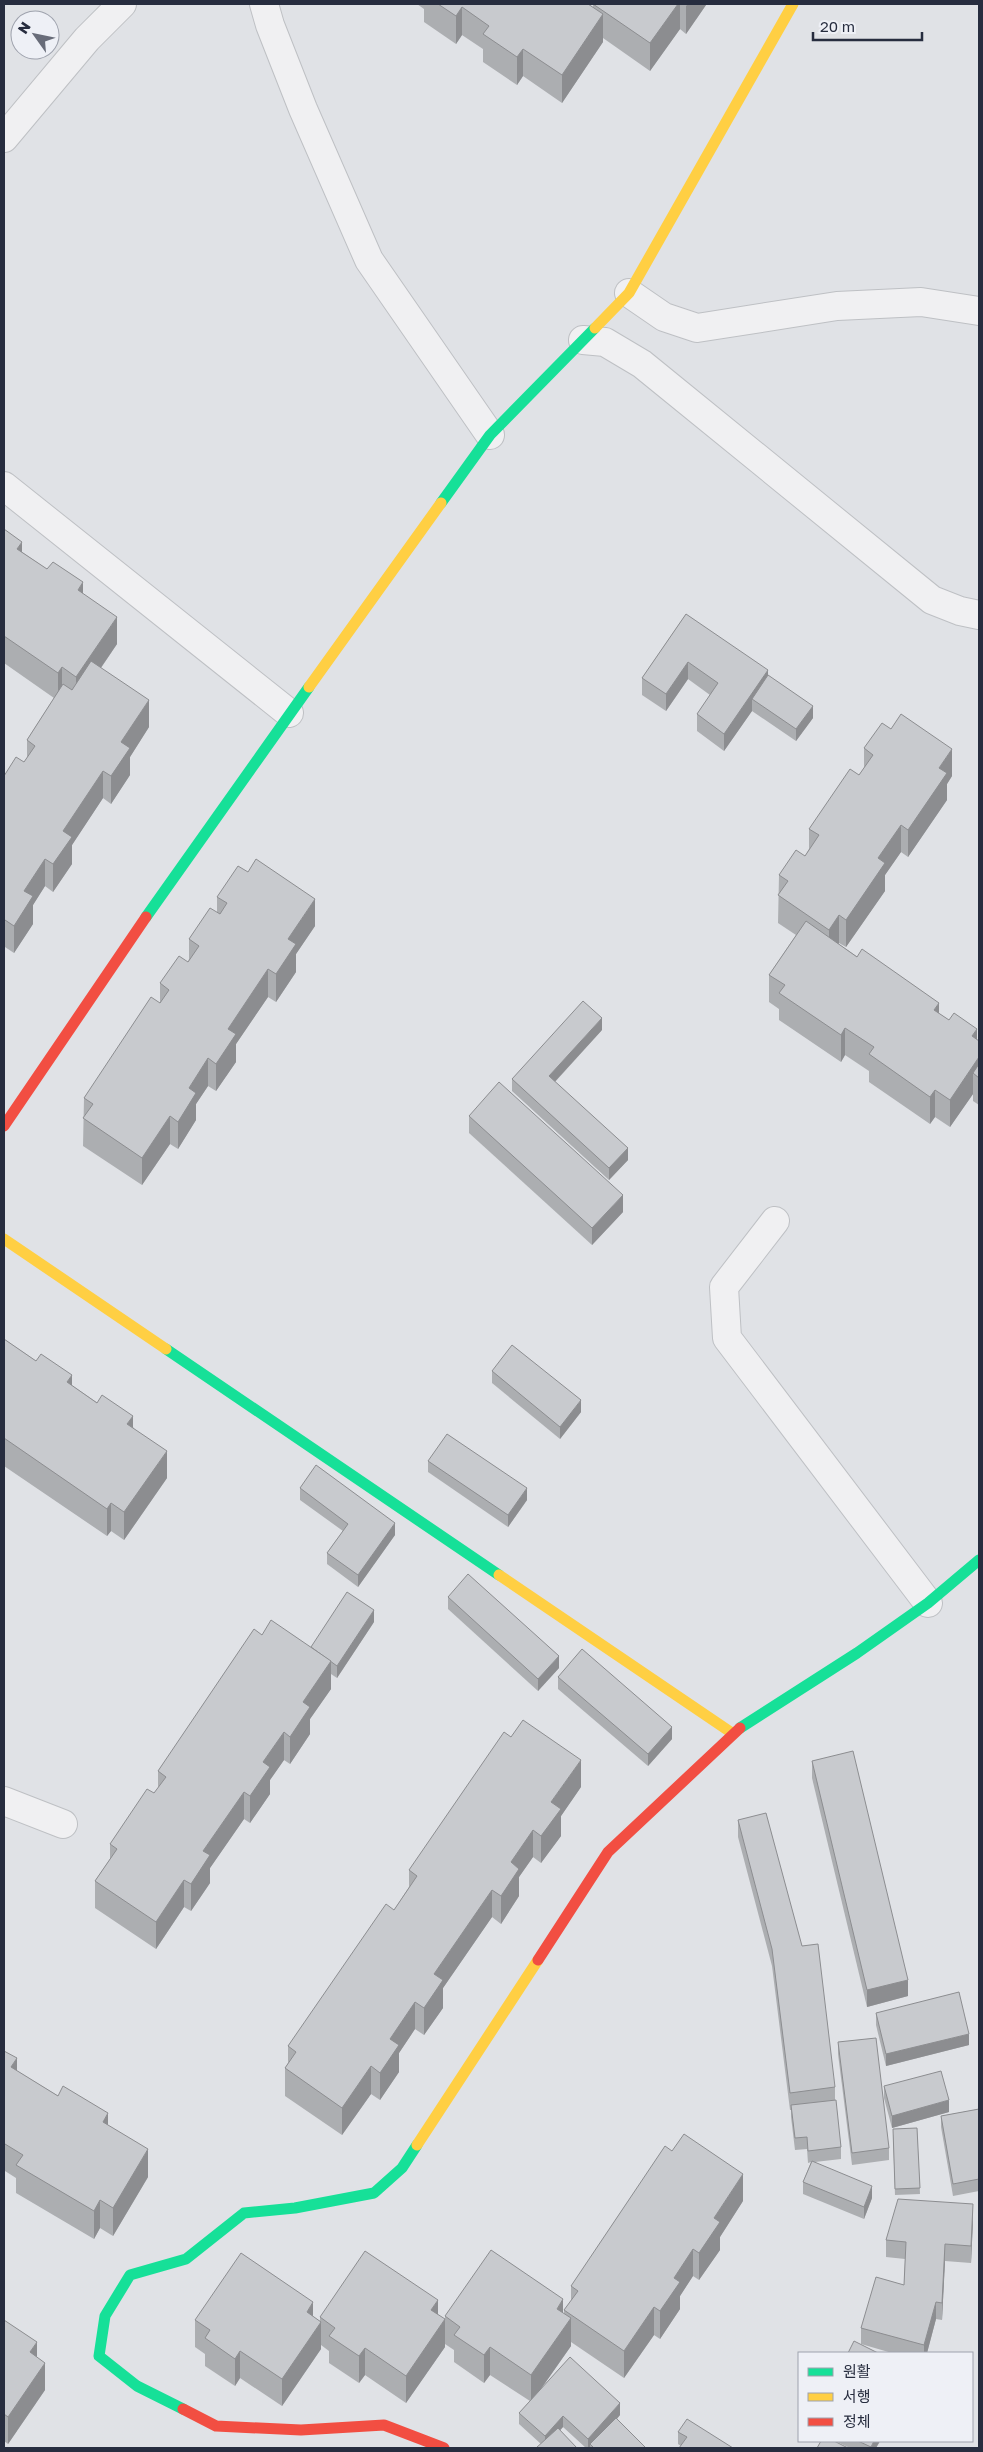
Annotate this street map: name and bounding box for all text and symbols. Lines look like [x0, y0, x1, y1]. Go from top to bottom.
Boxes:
north arrow [10, 10, 60, 60]
scale bar [813, 10, 922, 42]
text: 20 m [820, 17, 855, 35]
text: N [14, 19, 34, 37]
legend [798, 2352, 973, 2442]
text: 원활 [843, 2362, 871, 2380]
text: 서행 [843, 2387, 871, 2405]
text: 정체 [843, 2412, 871, 2430]

